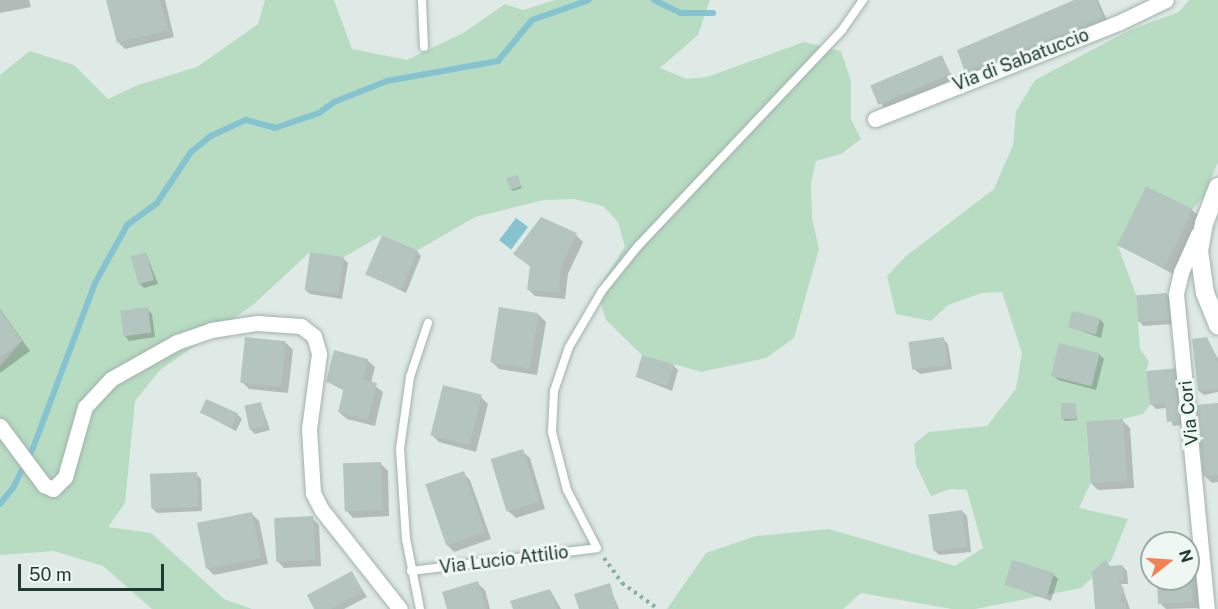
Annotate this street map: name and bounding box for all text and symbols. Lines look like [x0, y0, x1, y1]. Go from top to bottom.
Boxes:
street label: Via di Sabatuccio [950, 24, 1092, 96]
street label: Via Cori [1175, 380, 1203, 446]
north arrow [1140, 531, 1200, 591]
street label: Via Lucio Attilio [438, 541, 570, 579]
text: N [1175, 547, 1197, 565]
scale bar [21, 552, 166, 590]
text: 50 m [29, 564, 72, 585]

